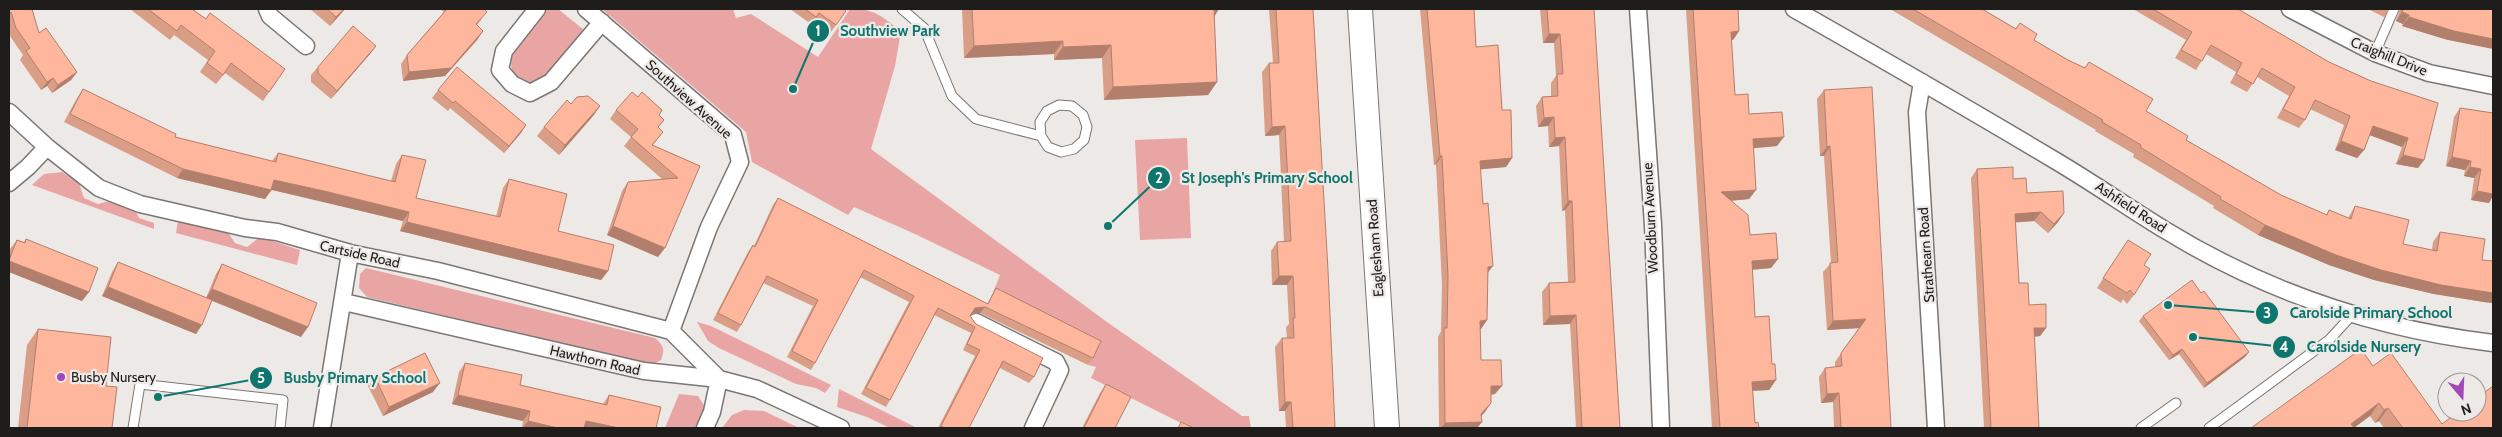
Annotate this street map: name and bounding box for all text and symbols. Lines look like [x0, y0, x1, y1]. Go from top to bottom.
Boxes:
callout: Southview Park [805, 16, 950, 46]
text: 1 [815, 22, 821, 40]
text: Southview Park [840, 22, 941, 40]
street label: Craighill Drive [2348, 32, 2430, 80]
street label: Southview Avenue [642, 55, 736, 143]
street label: Woodburn Avenue [1638, 162, 1662, 274]
callout: St Joseph's Primary School [1147, 163, 1363, 193]
text: 2 [1155, 169, 1163, 187]
text: St Joseph's Primary School [1181, 169, 1353, 187]
street label: Ashfield Road [2092, 177, 2170, 237]
street label: Eaglesham Road [1363, 199, 1387, 297]
street label: Strathearn Road [1914, 207, 1938, 303]
street label: Cartside Road [318, 236, 402, 272]
callout: Carolside Primary School [2255, 298, 2462, 328]
text: 3 [2263, 304, 2271, 322]
text: Carolside Primary School [2290, 304, 2452, 322]
callout: Carolside Nursery [2272, 332, 2431, 362]
text: 4 [2279, 338, 2289, 356]
text: Carolside Nursery [2307, 338, 2422, 356]
street label: Hawthorn Road [548, 341, 642, 379]
callout: Busby Primary School [249, 363, 437, 393]
place label: Busby Nursery [71, 368, 156, 386]
text: 5 [257, 369, 265, 387]
text: Busby Primary School [284, 369, 426, 387]
marker: Busby Nursery [55, 371, 67, 383]
north arrow [2437, 372, 2487, 422]
text: N [2459, 399, 2474, 419]

